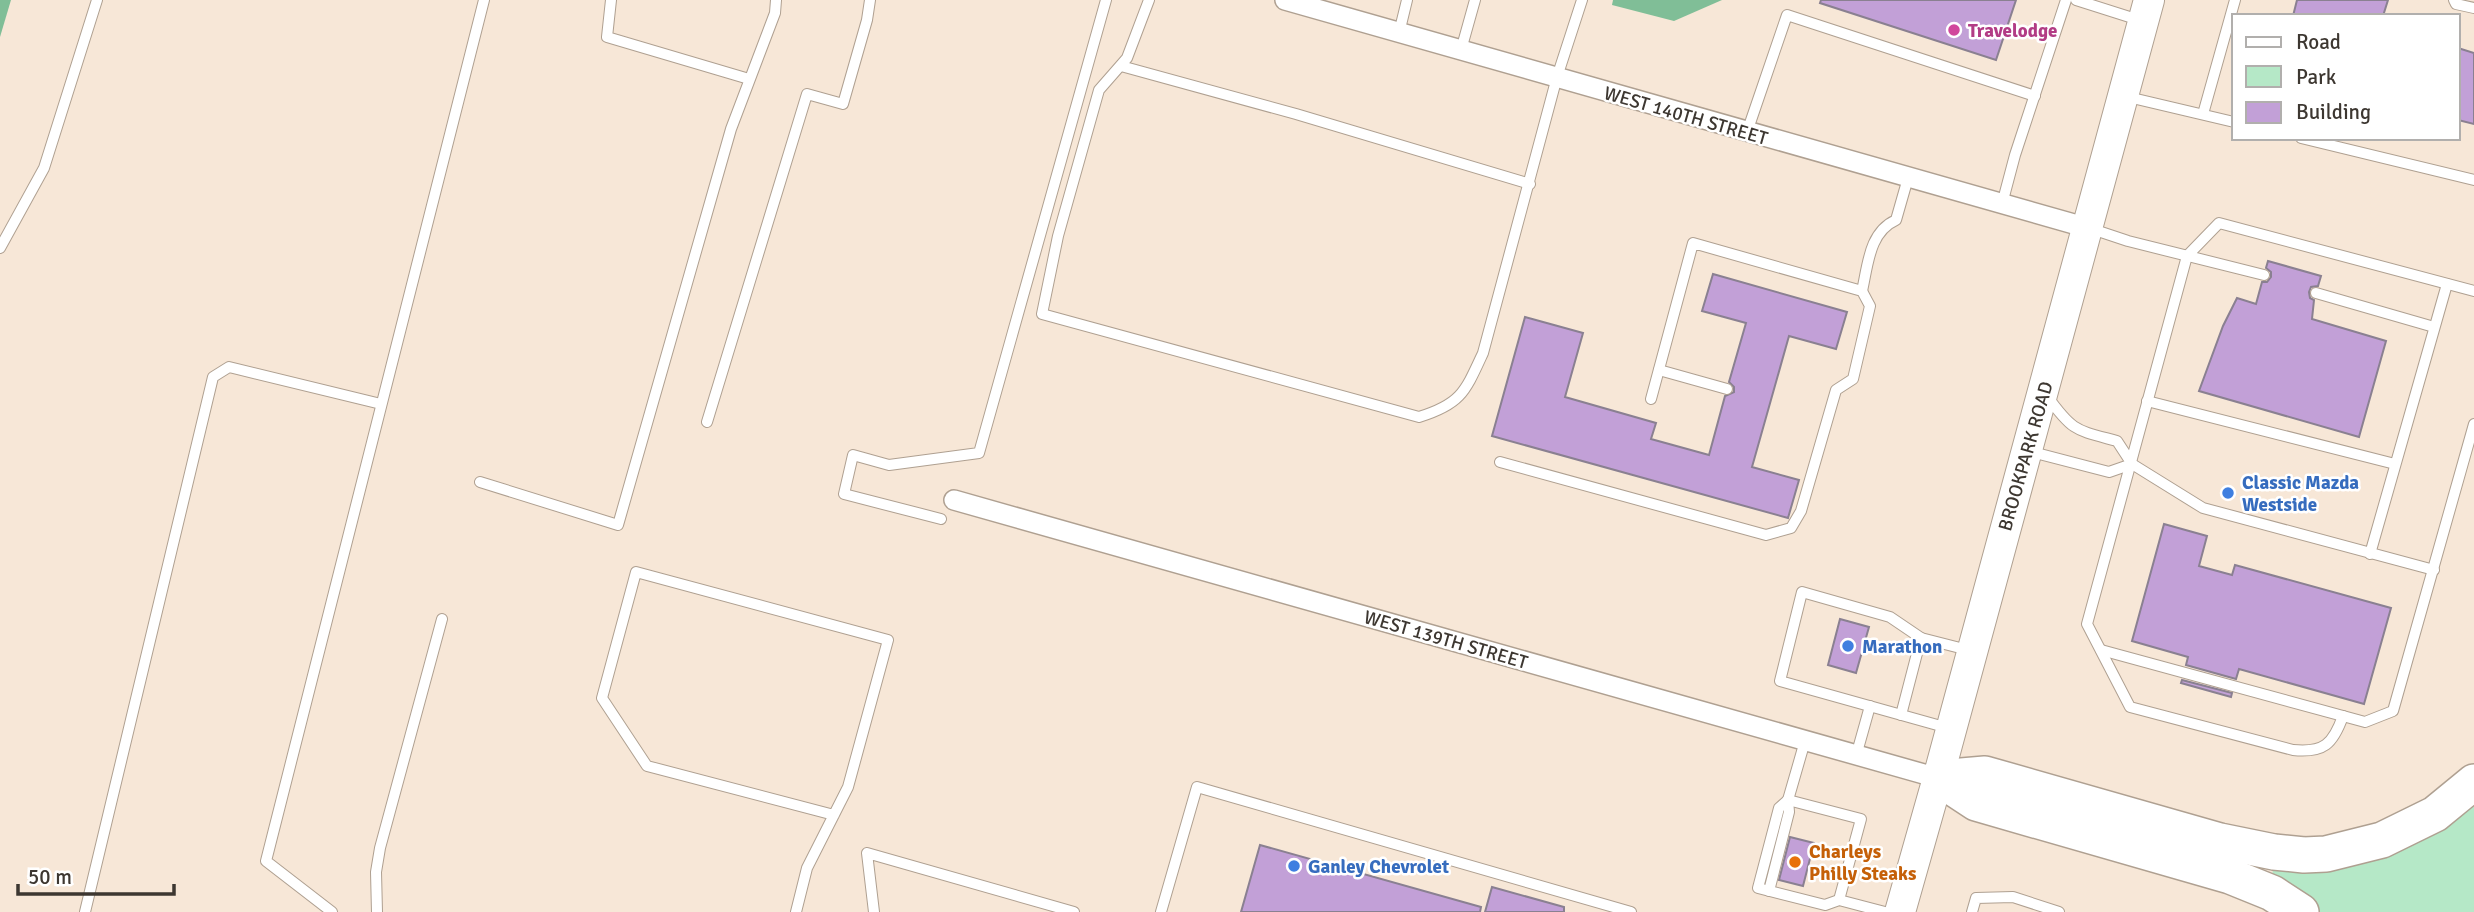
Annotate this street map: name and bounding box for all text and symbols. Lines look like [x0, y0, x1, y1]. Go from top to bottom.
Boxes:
legend [2232, 14, 2460, 140]
place label: Travelodge [1968, 19, 2058, 43]
marker: Travelodge [1946, 22, 1962, 38]
text: Road [2296, 29, 2341, 55]
text: Park [2296, 64, 2337, 90]
street label: WEST 140TH STREET [1601, 81, 1771, 151]
text: Building [2296, 99, 2371, 125]
street label: BROOKPARK ROAD [1993, 379, 2059, 534]
place label: Classic Mazda Westside [2242, 471, 2359, 517]
marker: Classic Mazda Westside [2220, 485, 2236, 501]
street label: WEST 139TH STREET [1361, 605, 1531, 675]
place label: Marathon [1862, 635, 1942, 659]
marker: Marathon [1840, 638, 1856, 654]
place label: Charleys Philly Steaks [1809, 840, 1916, 886]
scale bar [18, 852, 173, 896]
marker: Charleys Philly Steaks [1787, 854, 1803, 870]
place label: Ganley Chevrolet [1308, 855, 1449, 879]
marker: Ganley Chevrolet [1286, 858, 1302, 874]
text: 50 m [28, 864, 72, 890]

